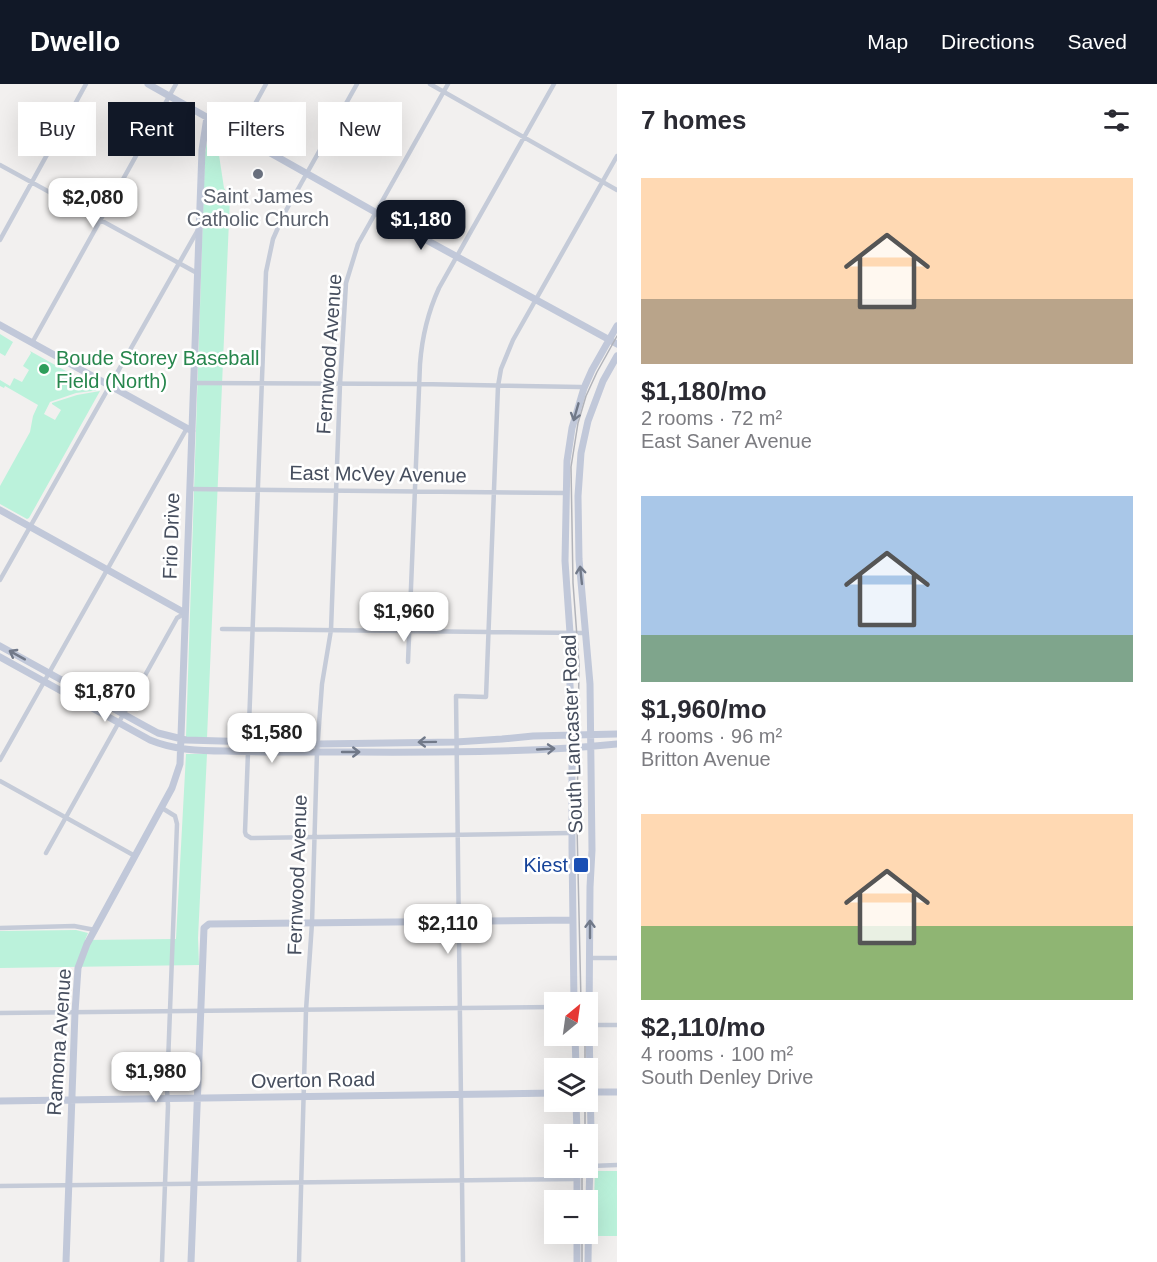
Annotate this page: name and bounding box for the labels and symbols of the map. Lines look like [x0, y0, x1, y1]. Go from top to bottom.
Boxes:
marker: Saint James Catholic Church [251, 167, 265, 181]
pin: $2,080 [44, 178, 142, 229]
place label: Saint James Catholic Church [187, 185, 329, 230]
pin: $1,180 [372, 200, 470, 251]
street label: Fernwood Avenue [312, 273, 346, 435]
place label: Boude Storey Baseball Field (North) [56, 347, 259, 392]
marker: Boude Storey Baseball Field (North) [37, 362, 51, 376]
one-way arrow [570, 402, 581, 421]
street label: East McVey Avenue [289, 461, 467, 487]
street label: Frio Drive [158, 492, 184, 580]
one-way arrow [575, 565, 586, 585]
pin: $1,960 [355, 592, 453, 643]
street label: South Lancaster Road [558, 634, 586, 834]
one-way arrow [8, 649, 26, 660]
pin: $1,870 [56, 672, 154, 723]
pin: $1,580 [223, 713, 321, 764]
one-way arrow [418, 736, 438, 748]
one-way arrow [535, 743, 555, 754]
one-way arrow [340, 746, 360, 758]
street label: Fernwood Avenue [283, 794, 311, 956]
place label: Kiest [524, 854, 568, 876]
marker: Kiest [572, 856, 590, 874]
pin: $2,110 [399, 904, 497, 955]
one-way arrow [584, 919, 596, 939]
street label: Ramona Avenue [43, 968, 75, 1116]
north arrow [544, 992, 598, 1046]
pin: $1,980 [107, 1052, 205, 1103]
street label: Overton Road [251, 1068, 375, 1092]

